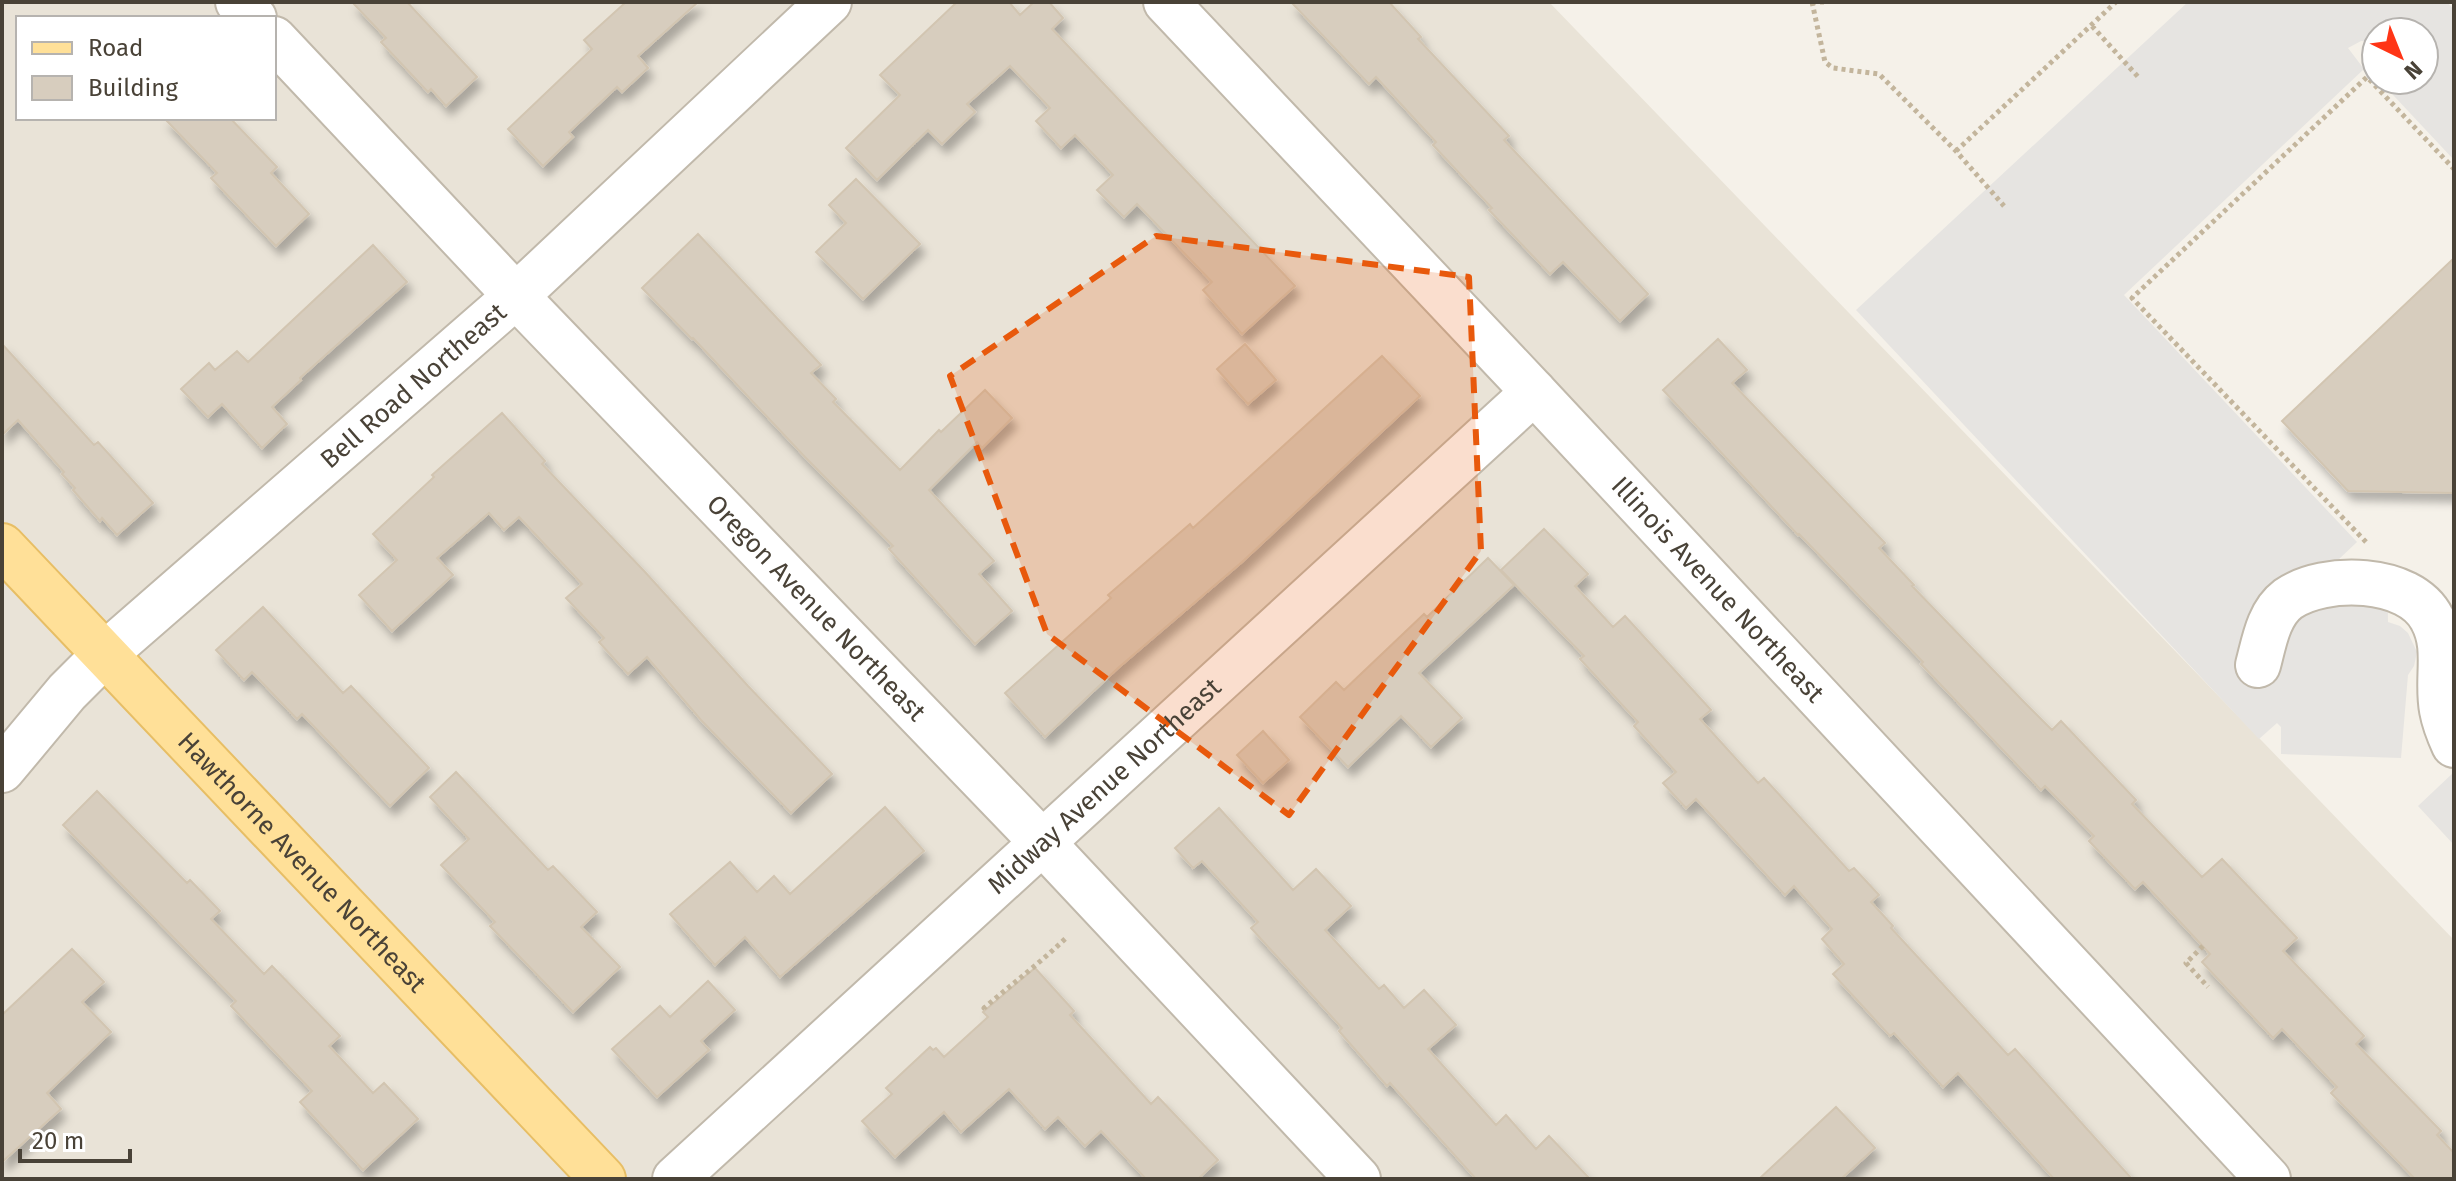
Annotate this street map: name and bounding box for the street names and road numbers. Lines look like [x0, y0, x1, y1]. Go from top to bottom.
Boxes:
street label: Bell Road Northeast [314, 296, 513, 475]
street label: Illinois Avenue Northeast [1605, 470, 1831, 709]
street label: Oregon Avenue Northeast [700, 488, 933, 728]
street label: Midway Avenue Northeast [981, 671, 1228, 900]
street label: Hawthorne Avenue Northeast [172, 726, 433, 999]

